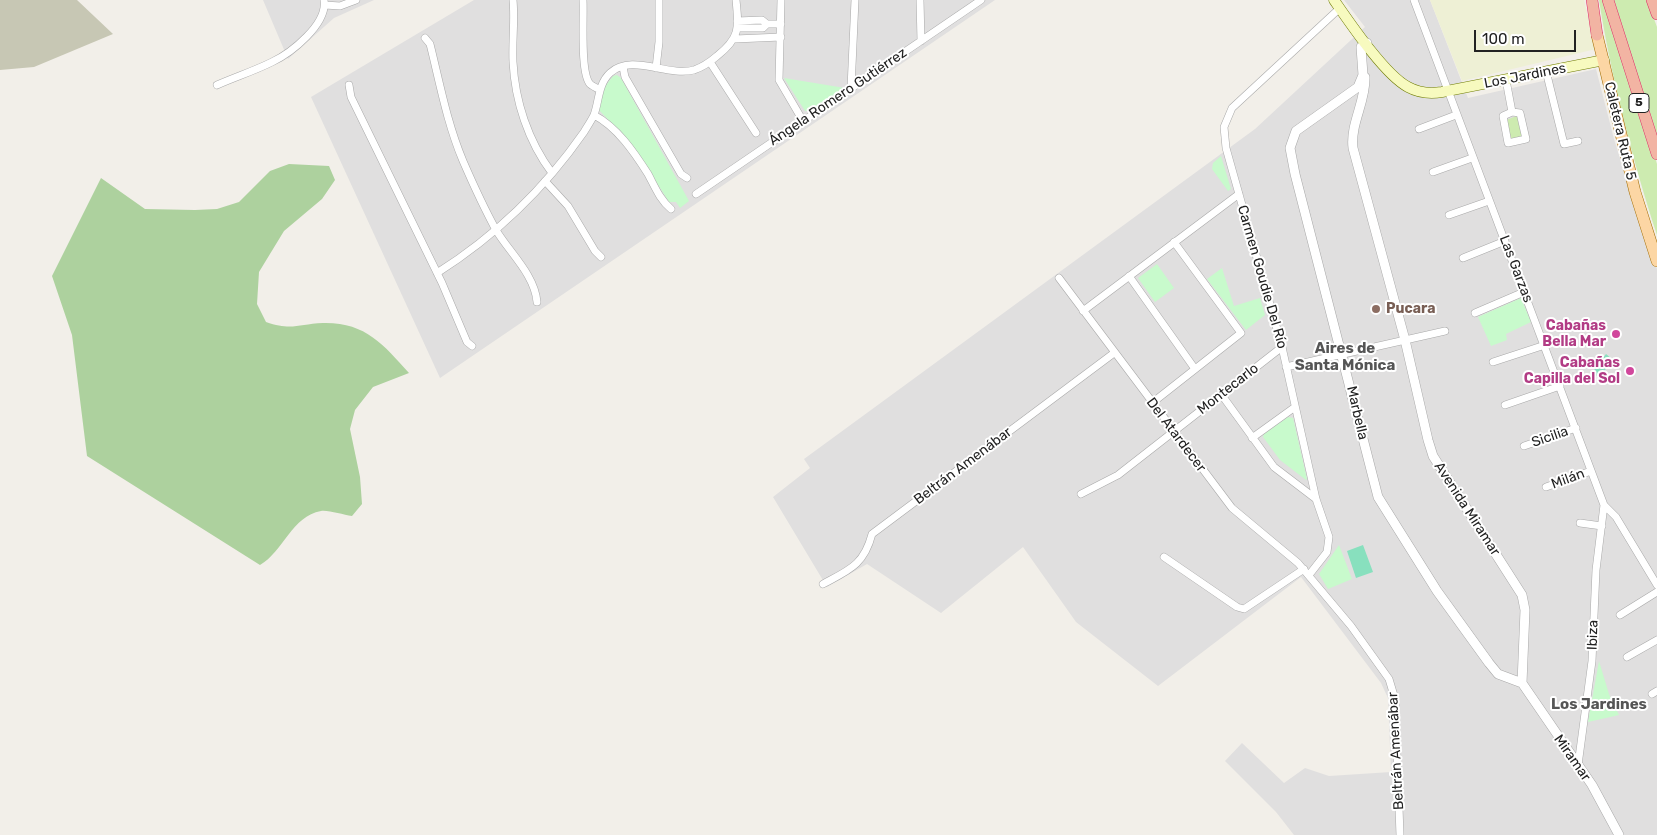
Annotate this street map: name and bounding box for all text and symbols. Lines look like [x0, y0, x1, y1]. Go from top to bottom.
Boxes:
scale bar [1477, 20, 1580, 52]
text: 100 m [1482, 30, 1524, 48]
street label: Ángela Romero Gutiérrez [766, 45, 910, 149]
street label: Los Jardines [1483, 60, 1567, 92]
street label: Caletera Ruta 5 [1601, 80, 1639, 182]
road number: 5 [1629, 94, 1649, 112]
street label: Carmen Goudie Del Río [1233, 203, 1291, 351]
street label: Las Garzas [1495, 233, 1537, 305]
place label: Pucara [1386, 301, 1435, 317]
marker: Pucara [1370, 303, 1382, 315]
place label: Cabañas Bella Mar [1542, 318, 1606, 351]
marker: Cabañas Bella Mar [1610, 328, 1622, 340]
district label: Aires de Santa Mónica [1295, 340, 1395, 375]
place label: Cabañas Capilla del Sol [1524, 355, 1620, 388]
street label: Montecarlo [1194, 360, 1262, 418]
marker: Cabañas Capilla del Sol [1624, 365, 1636, 377]
street label: Marbella [1343, 384, 1371, 442]
street label: Del Atardecer [1143, 395, 1209, 475]
street label: Sicilia [1529, 423, 1571, 451]
street label: Beltrán Amenábar [911, 424, 1015, 508]
street label: Avenida Miramar [1430, 459, 1504, 559]
street label: Milán [1549, 465, 1587, 493]
street label: Ibiza [1584, 620, 1602, 650]
street label: Beltrán Amenábar [1385, 692, 1407, 810]
district label: Los Jardines [1551, 696, 1647, 714]
street label: Miramar [1550, 732, 1594, 784]

